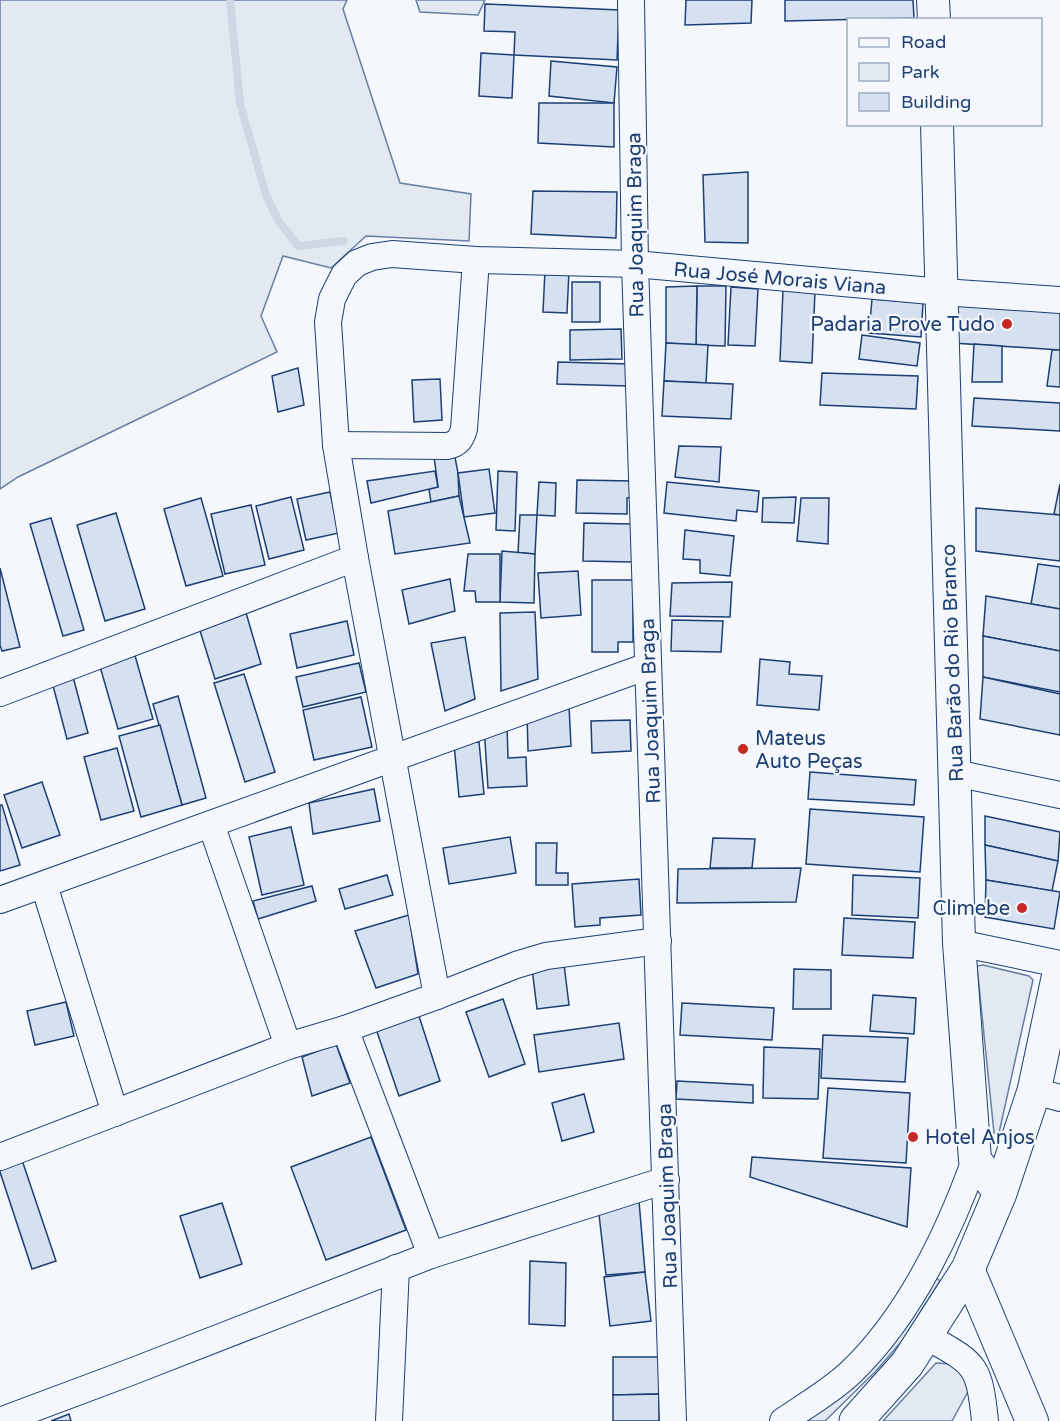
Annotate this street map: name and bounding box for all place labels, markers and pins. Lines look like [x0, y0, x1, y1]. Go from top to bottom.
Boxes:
place label: Padaria Prove Tudo [810, 313, 995, 337]
marker: Padaria Prove Tudo [1000, 317, 1014, 331]
place label: Mateus Auto Peças [755, 727, 863, 774]
marker: Mateus Auto Peças [736, 742, 750, 756]
place label: Climebe [933, 897, 1010, 921]
marker: Climebe [1015, 901, 1029, 915]
place label: Hotel Anjos [925, 1126, 1035, 1150]
marker: Hotel Anjos [906, 1130, 920, 1144]

